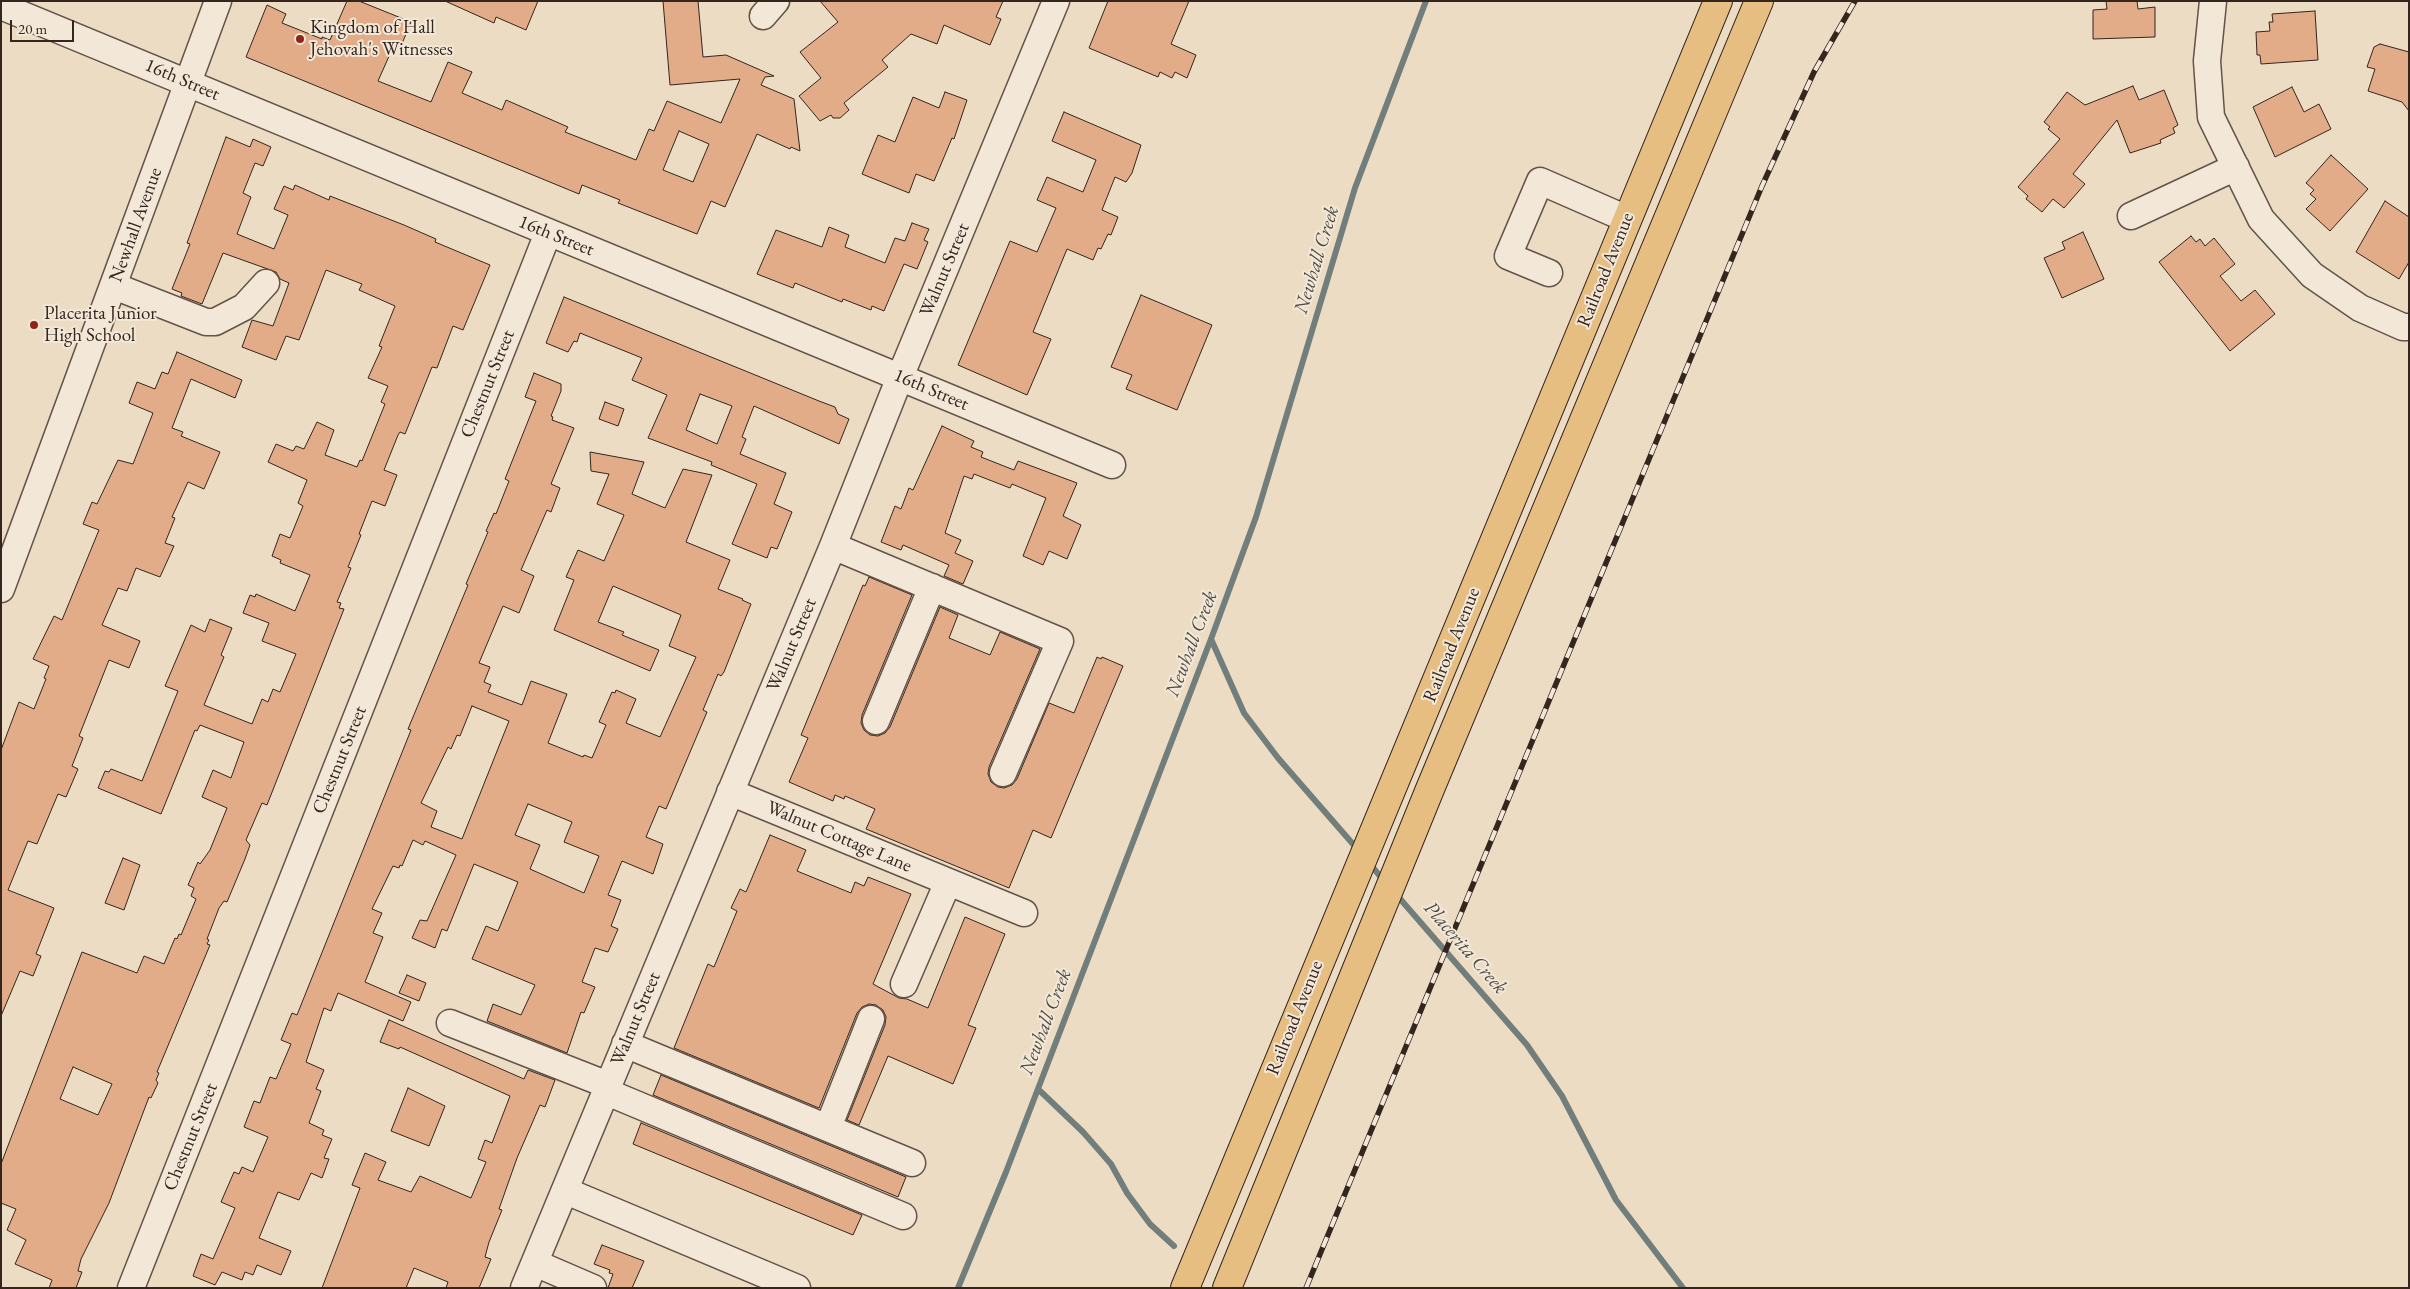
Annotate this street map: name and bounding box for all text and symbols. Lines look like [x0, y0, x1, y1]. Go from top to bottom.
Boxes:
scale bar [12, 10, 76, 42]
place label: Kingdom of Hall Jehovah's Witnesses [310, 17, 453, 61]
text: 20 m [18, 19, 47, 38]
marker: Kingdom of Hall Jehovah's Witnesses [294, 33, 306, 45]
street label: 16th Street [141, 54, 223, 106]
street label: Newhall Avenue [105, 165, 167, 285]
water label: Newhall Creek [1289, 203, 1345, 317]
street label: Railroad Avenue [1573, 210, 1639, 330]
street label: 16th Street [515, 211, 597, 261]
street label: Walnut Street [915, 220, 975, 320]
place label: Placerita Junior High School [44, 303, 157, 347]
marker: Placerita Junior High School [28, 319, 40, 331]
street label: Chestnut Street [456, 327, 520, 441]
street label: 16th Street [890, 364, 972, 416]
street label: Railroad Avenue [1419, 585, 1485, 705]
water label: Newhall Creek [1161, 588, 1223, 700]
street label: Walnut Street [762, 595, 822, 695]
street label: Chestnut Street [308, 703, 372, 817]
street label: Walnut Cottage Lane [763, 796, 915, 878]
water label: Placerita Creek [1418, 897, 1512, 999]
street label: Railroad Avenue [1262, 958, 1328, 1078]
water label: Newhall Creek [1015, 966, 1077, 1078]
street label: Walnut Street [606, 969, 666, 1069]
street label: Chestnut Street [159, 1080, 223, 1194]

